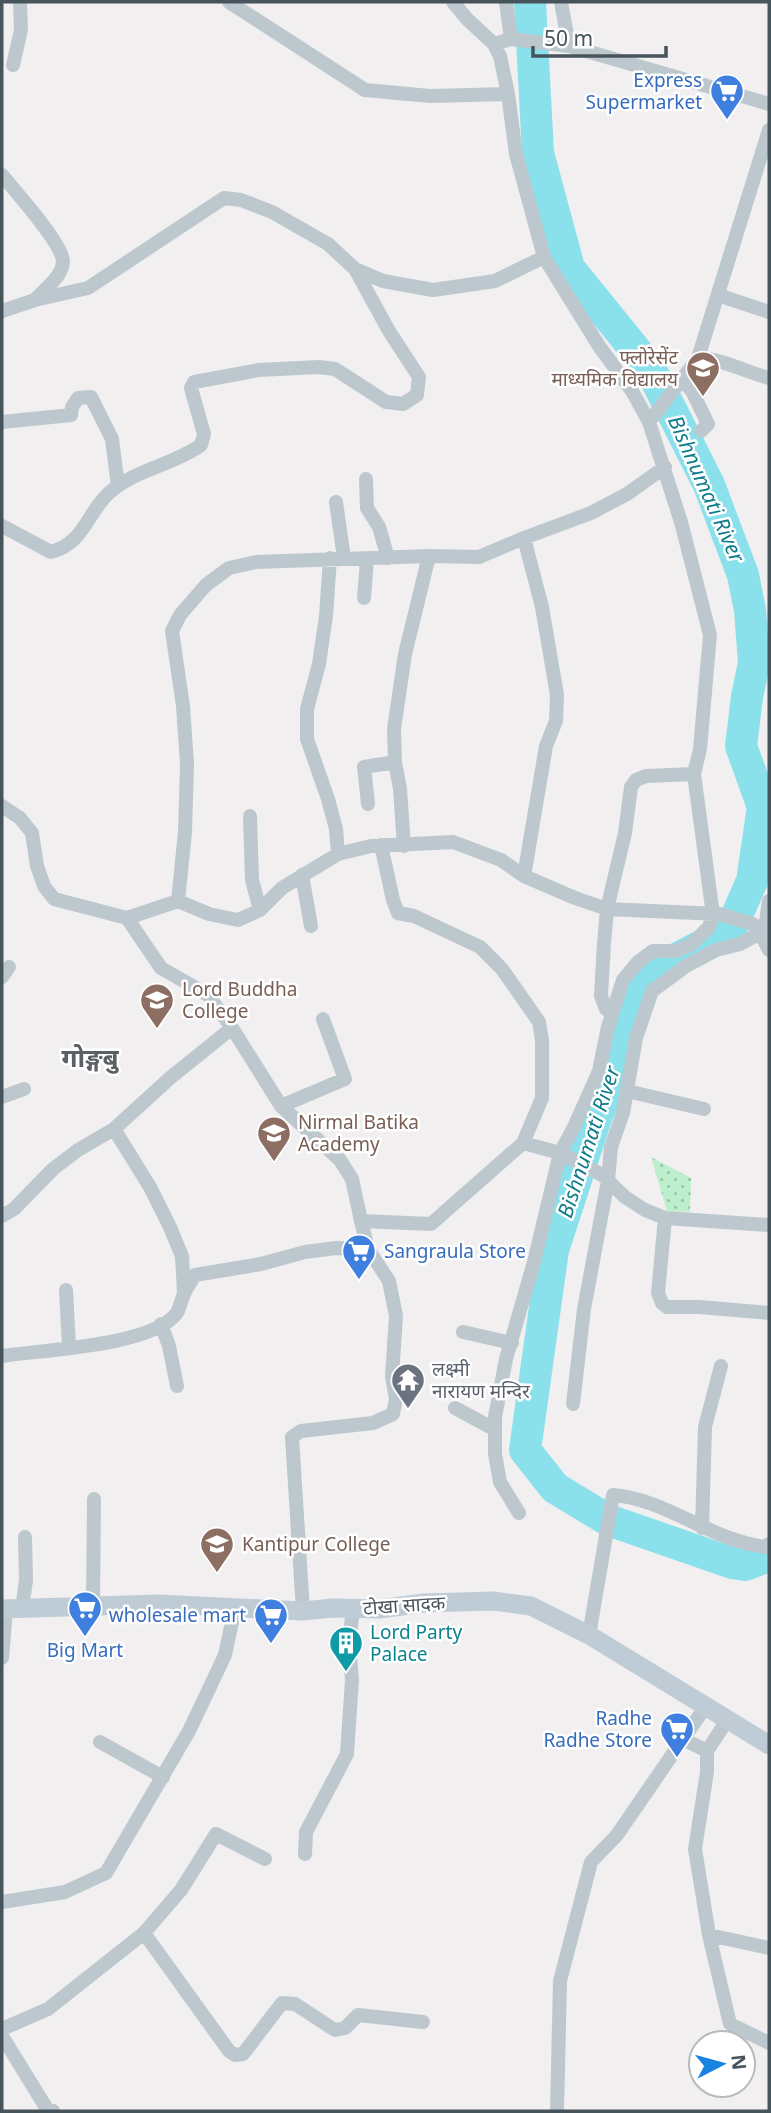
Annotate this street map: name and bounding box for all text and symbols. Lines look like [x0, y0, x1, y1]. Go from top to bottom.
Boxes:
scale bar [533, 14, 666, 58]
text: 50 m [544, 24, 593, 52]
place label: Express Supermarket [586, 67, 702, 115]
supermarket icon: Express Supermarket [708, 72, 746, 121]
place label: फ्लोरेसेंट माध्यमिक विद्यालय [551, 344, 679, 392]
school or university icon: फ्लोरेसेंट माध्यमिक विद्यालय [684, 349, 722, 398]
water label: Bishnumati River [662, 411, 752, 568]
place label: Lord Buddha College [182, 976, 297, 1024]
school or university icon: Lord Buddha College [138, 981, 176, 1030]
district label: गोङ्गबु [61, 1039, 120, 1075]
water label: Bishnumati River [550, 1061, 626, 1221]
place label: Nirmal Batika Academy [298, 1109, 419, 1157]
school or university icon: Nirmal Batika Academy [255, 1114, 293, 1163]
supermarket icon: Sangraula Store [340, 1232, 378, 1281]
place label: Sangraula Store [384, 1238, 526, 1264]
place label: लक्ष्मी नारायण मन्दिर [432, 1356, 531, 1404]
temple icon: लक्ष्मी नारायण मन्दिर [389, 1361, 427, 1410]
school or university icon: Kantipur College [198, 1525, 236, 1574]
place label: Kantipur College [242, 1531, 391, 1557]
supermarket icon: Big Mart [66, 1589, 104, 1638]
street label: टोखा सादक [362, 1589, 446, 1621]
supermarket icon: wholesale mart [252, 1596, 290, 1645]
place label: wholesale mart [109, 1602, 246, 1628]
place label: Lord Party Palace [370, 1619, 462, 1667]
building icon: Lord Party Palace [327, 1624, 365, 1673]
place label: Big Mart [47, 1637, 123, 1663]
place label: Radhe Radhe Store [543, 1705, 652, 1753]
supermarket icon: Radhe Radhe Store [658, 1710, 696, 1759]
north arrow [687, 2029, 757, 2099]
text: N [725, 2053, 753, 2071]

